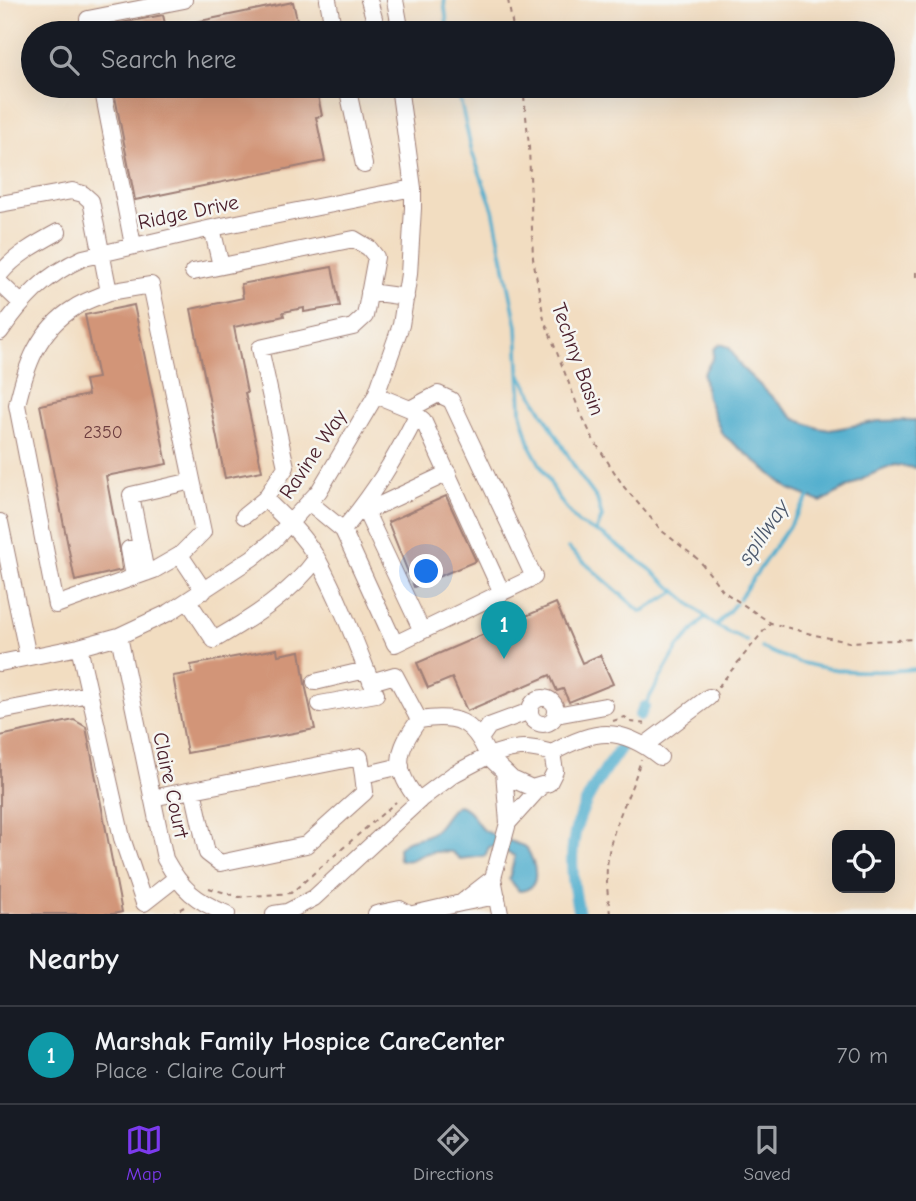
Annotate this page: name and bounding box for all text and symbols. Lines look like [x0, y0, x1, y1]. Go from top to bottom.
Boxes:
search box [21, 21, 895, 98]
icon: search [45, 41, 83, 79]
text: Search here [101, 45, 236, 75]
street label: Ridge Drive [135, 190, 241, 234]
street label: Techny Basin [547, 299, 609, 419]
street label: Ravine Way [274, 404, 352, 503]
house number: 2350 [83, 422, 123, 443]
water label: spillway [731, 493, 796, 571]
your location [409, 554, 443, 588]
pin: 1 [481, 601, 527, 659]
street label: Claire Court [148, 730, 194, 841]
map controls [832, 830, 895, 893]
button: locate [832, 830, 895, 893]
text: Nearby [28, 942, 119, 977]
text: Marshak Family Hospice CareCenter [95, 1027, 504, 1057]
text: 1 [46, 1042, 56, 1069]
text: 70 m [836, 1042, 888, 1069]
text: Place · Claire Court [95, 1057, 285, 1084]
tab: Map [125, 1121, 163, 1185]
tab: Directions [413, 1121, 493, 1185]
tab: Saved [744, 1121, 791, 1185]

